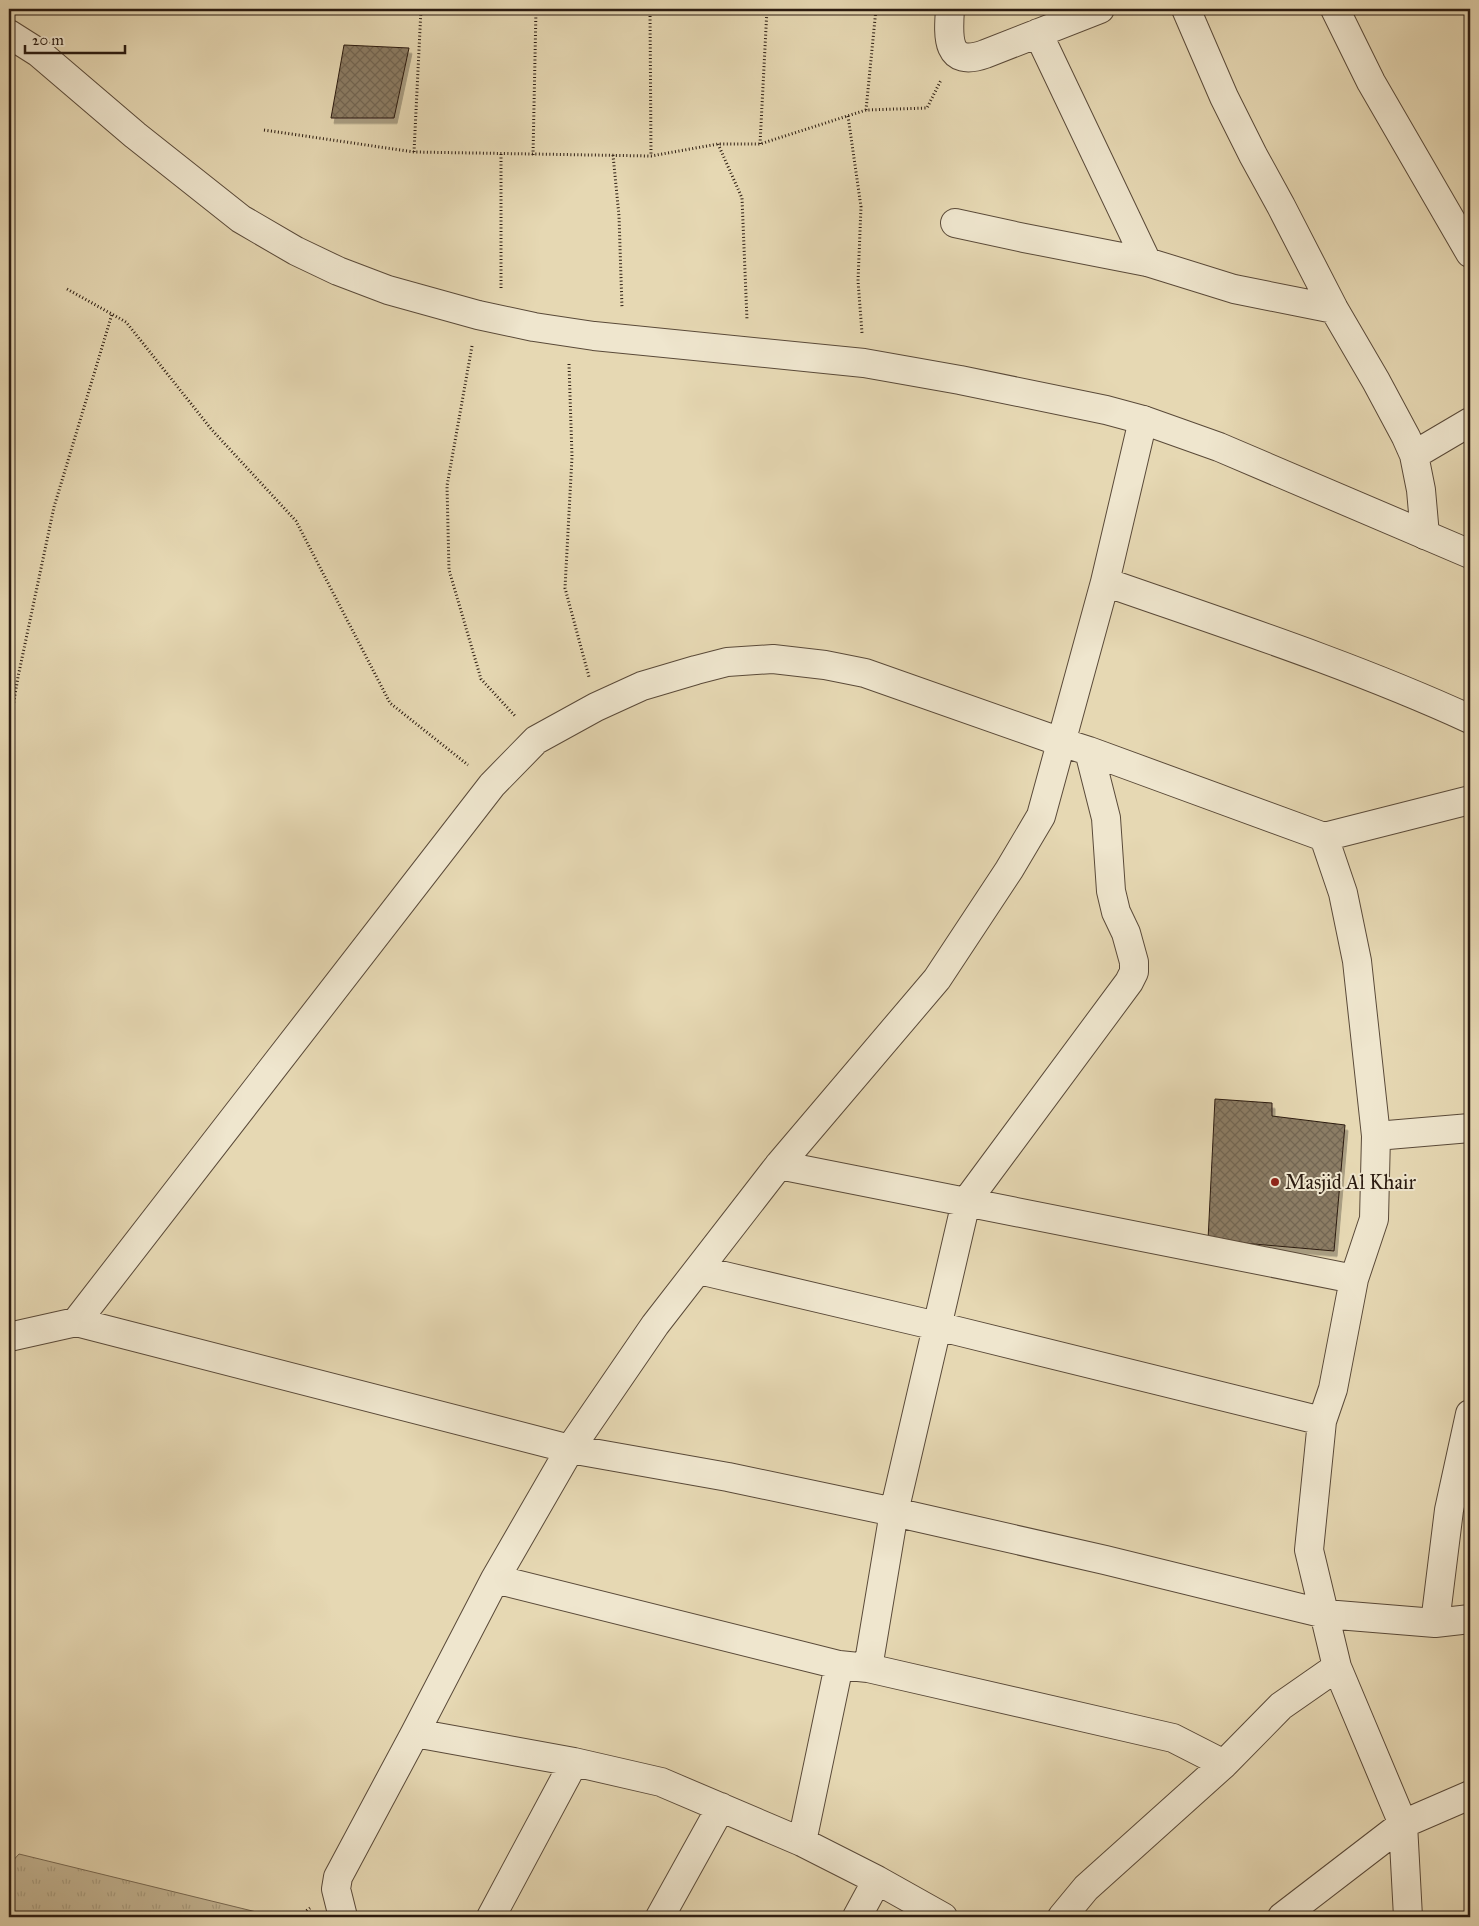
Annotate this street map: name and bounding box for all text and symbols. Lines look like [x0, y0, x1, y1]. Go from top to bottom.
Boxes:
scale bar [25, 22, 125, 54]
text: 20 m [32, 31, 64, 49]
place label: Masjid Al Khair [1285, 1170, 1416, 1194]
marker: Masjid Al Khair [1269, 1176, 1281, 1188]

